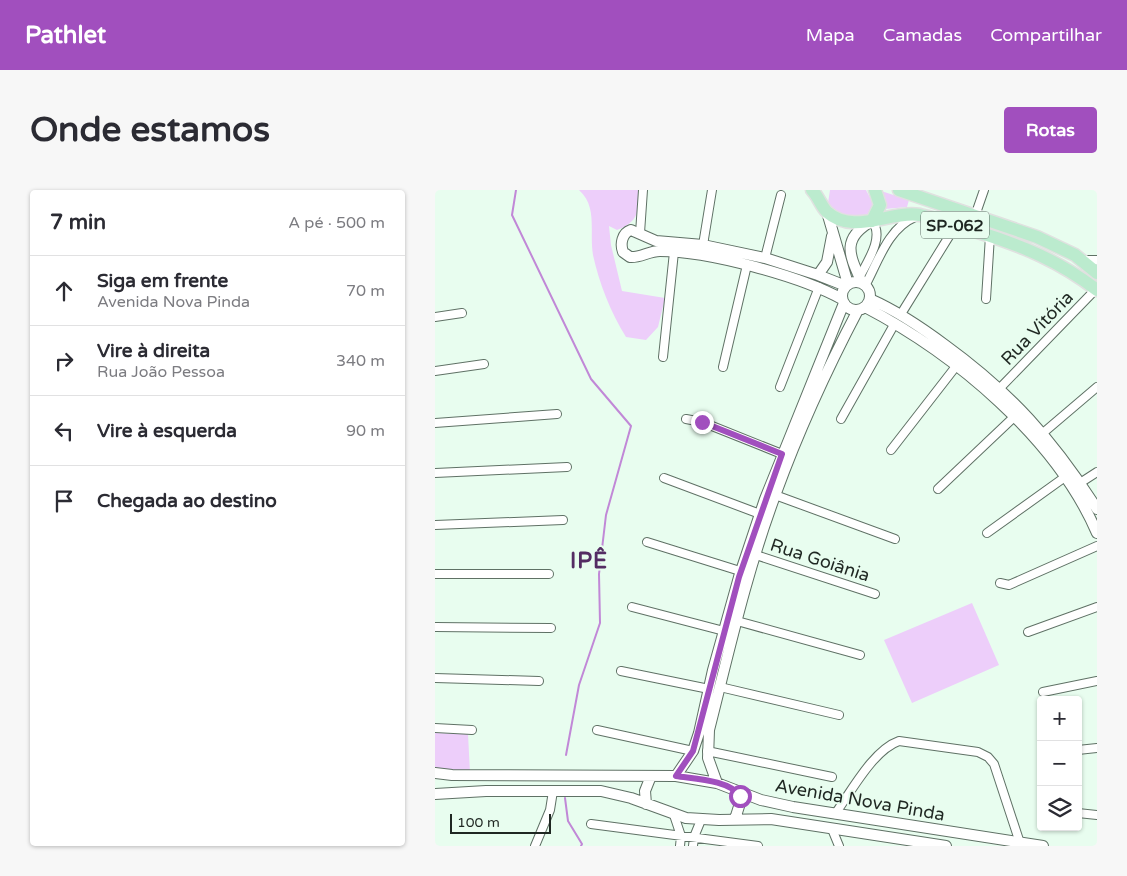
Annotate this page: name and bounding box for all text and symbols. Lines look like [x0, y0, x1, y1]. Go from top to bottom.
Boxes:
text: Pathlet [25, 21, 106, 50]
text: Mapa [806, 24, 855, 46]
text: Camadas [883, 24, 962, 46]
text: Compartilhar [990, 24, 1102, 46]
button: Rotas [1004, 107, 1097, 153]
text: Onde estamos [30, 109, 270, 151]
text: 7 min [50, 210, 106, 235]
road number: SP-062 [921, 212, 989, 238]
text: A pé · 500 m [288, 213, 385, 233]
text: Siga em frente [97, 270, 228, 292]
icon: ahead [50, 277, 78, 305]
text: 70 m [346, 281, 385, 301]
street label: Rua Vitória [996, 286, 1078, 370]
text: Avenida Nova Pinda [97, 292, 250, 312]
text: Vire à direita [97, 340, 210, 362]
icon: right [50, 347, 78, 375]
text: 340 m [336, 351, 385, 371]
text: Rua João Pessoa [97, 362, 225, 382]
route end [691, 411, 714, 434]
icon: left [50, 417, 78, 445]
text: Vire à esquerda [97, 420, 237, 442]
text: 90 m [346, 421, 385, 441]
icon: arrive [50, 487, 78, 515]
text: Chegada ao destino [97, 490, 277, 512]
street label: Rua Goiânia [767, 534, 873, 586]
district label: IPÊ [570, 547, 608, 574]
map controls [1037, 696, 1082, 831]
button: + [1037, 696, 1082, 741]
button: − [1037, 741, 1082, 786]
street label: Avenida Nova Pinda [773, 774, 947, 826]
route start [729, 785, 752, 808]
button: layers [1037, 786, 1082, 831]
scale bar [450, 811, 551, 834]
text: 100 m [457, 814, 500, 831]

